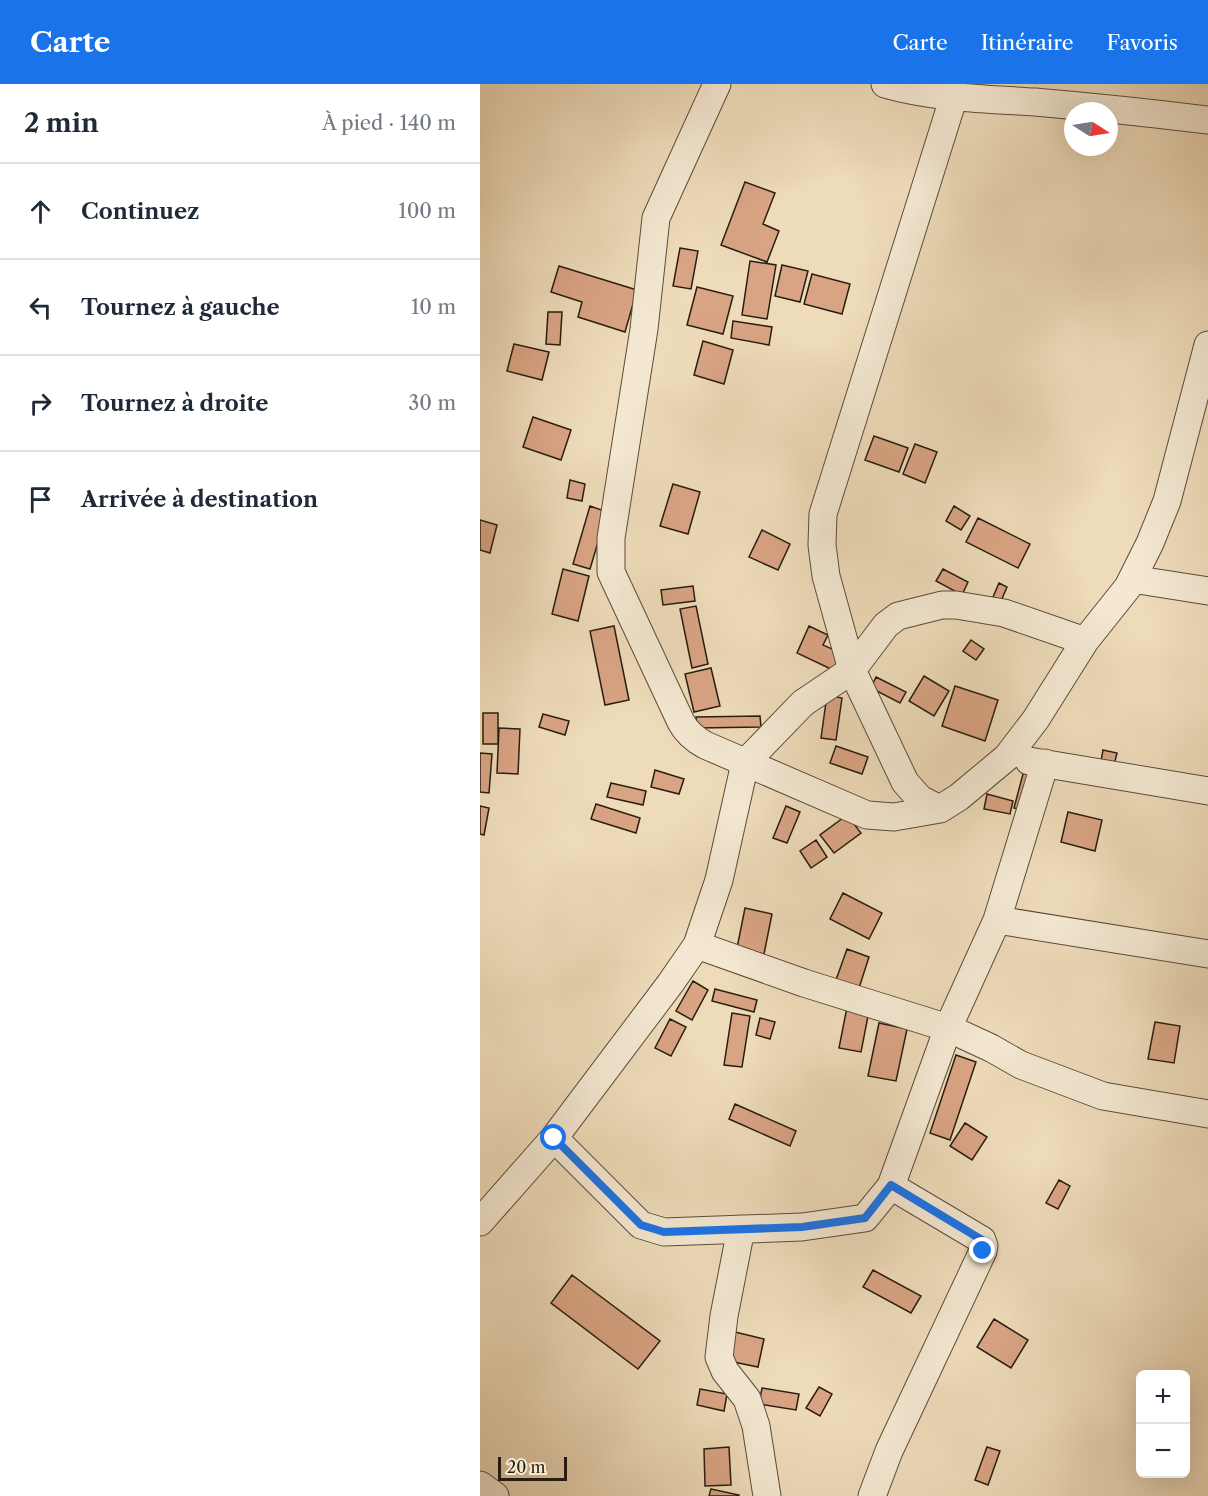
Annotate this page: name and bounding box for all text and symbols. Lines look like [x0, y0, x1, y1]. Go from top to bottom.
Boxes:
text: Carte [30, 25, 110, 59]
text: Carte [892, 30, 948, 55]
text: Itinéraire [981, 30, 1074, 55]
text: Favoris [1107, 30, 1178, 55]
north arrow [1064, 102, 1118, 156]
text: 2 min [24, 107, 99, 139]
text: À pied · 140 m [322, 111, 456, 135]
icon: ahead [24, 195, 57, 228]
text: Continuez [81, 198, 200, 225]
text: 100 m [398, 199, 456, 223]
icon: left [24, 291, 57, 324]
text: Tournez à gauche [81, 294, 280, 321]
text: 10 m [411, 295, 456, 319]
icon: right [24, 387, 57, 420]
text: Tournez à droite [81, 390, 268, 417]
text: 30 m [408, 391, 456, 415]
icon: arrive [24, 483, 57, 516]
text: Arrivée à destination [81, 486, 318, 513]
route start [540, 1124, 566, 1150]
route end [969, 1237, 995, 1263]
map controls [1136, 1370, 1190, 1478]
button: + [1136, 1370, 1190, 1424]
button: − [1136, 1424, 1190, 1478]
scale bar [498, 1454, 567, 1482]
text: 20 m [507, 1457, 546, 1477]

